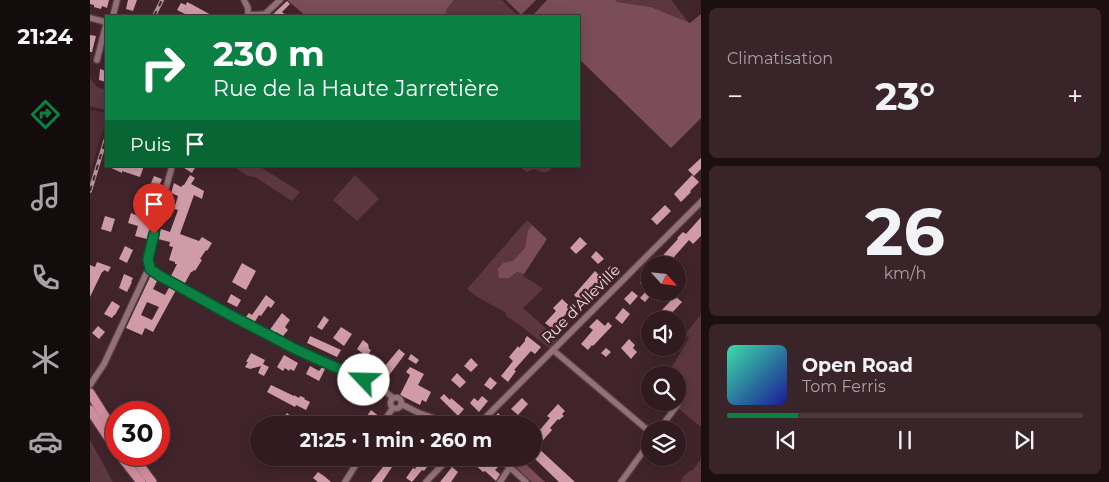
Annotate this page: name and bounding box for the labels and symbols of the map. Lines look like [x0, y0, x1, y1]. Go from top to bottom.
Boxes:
pin [133, 183, 175, 234]
north arrow [641, 256, 686, 301]
street label: Rue d'Alleville [537, 260, 624, 347]
position arrow [337, 353, 389, 405]
speed limit sign: 30 [105, 401, 170, 466]

